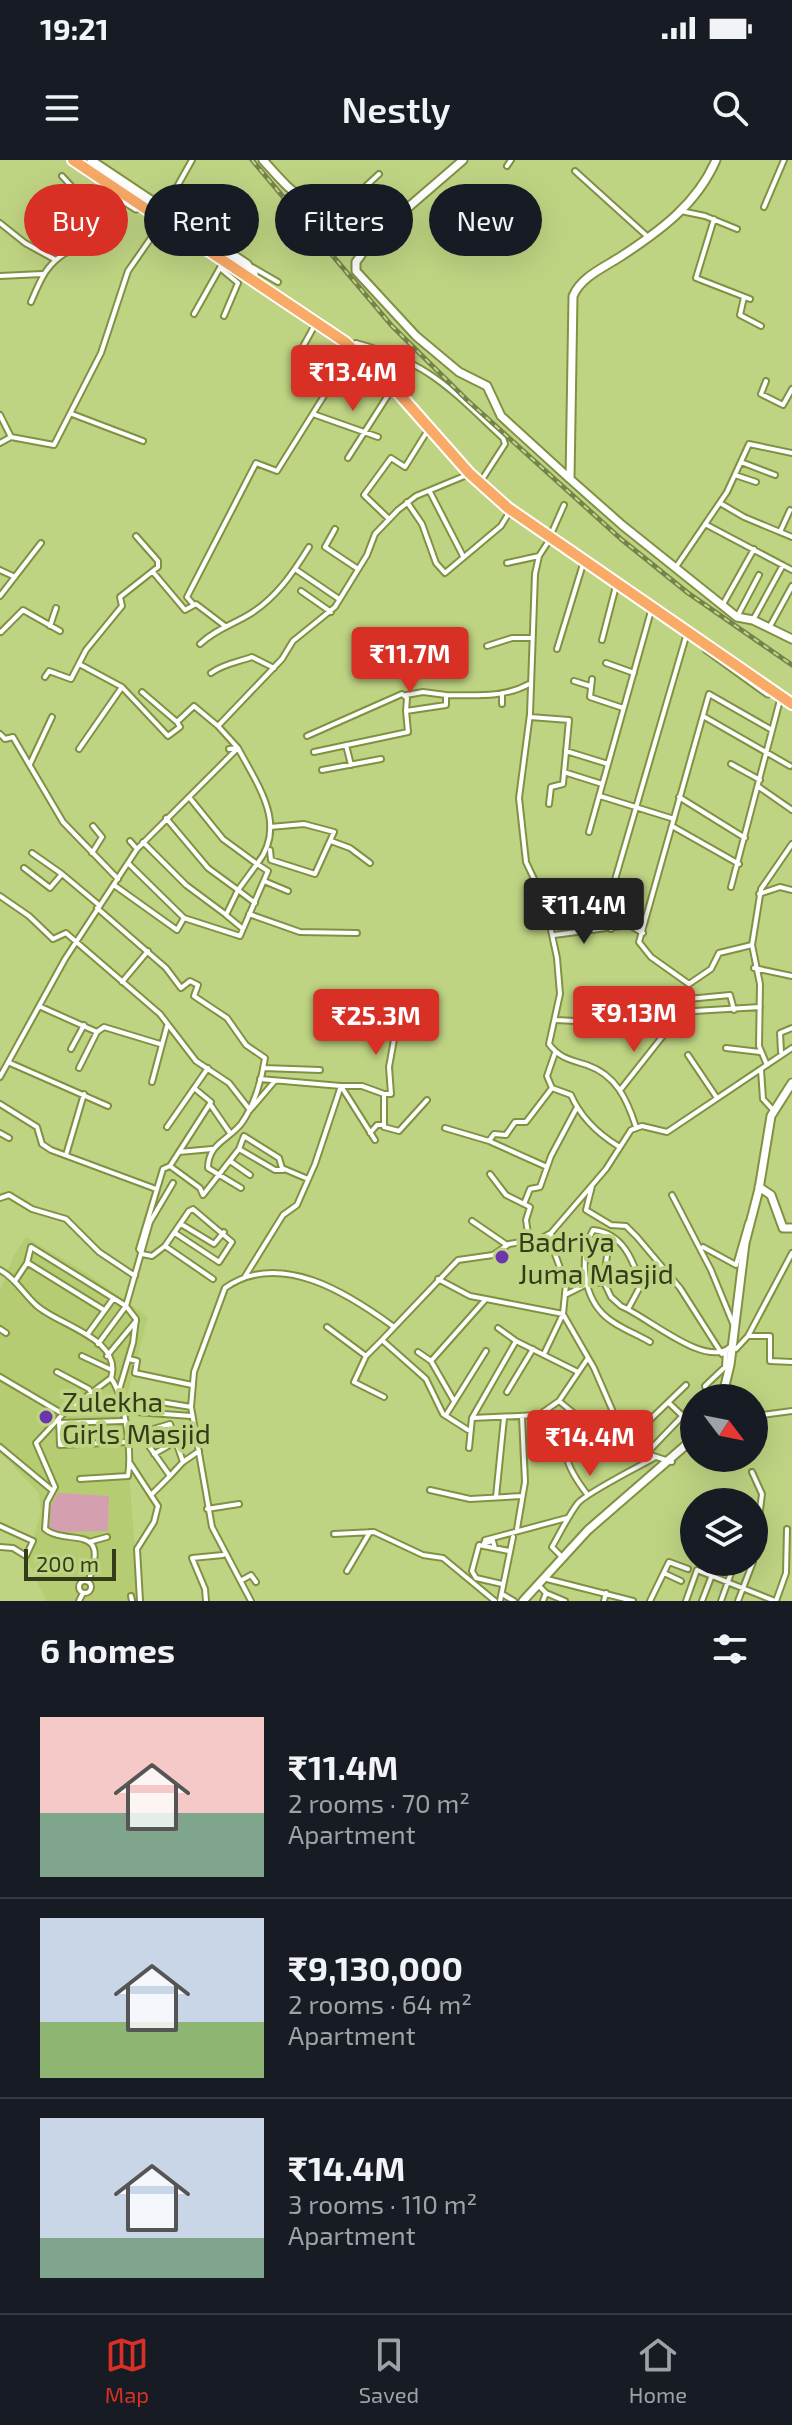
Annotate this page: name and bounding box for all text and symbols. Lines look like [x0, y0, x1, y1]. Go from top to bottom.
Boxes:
text: 19:21 [40, 10, 109, 46]
icon: menu [40, 86, 84, 130]
icon: search [708, 86, 752, 130]
text: Nestly [342, 87, 450, 130]
chip: Buy [24, 184, 128, 256]
chip: Rent [144, 184, 259, 256]
chip: Filters [275, 184, 413, 256]
chip: New [429, 184, 542, 256]
pin: ₹13.4M [288, 345, 418, 413]
text: ₹13.4M [309, 355, 397, 386]
pin: ₹11.7M [345, 627, 475, 695]
text: ₹11.7M [370, 637, 450, 668]
pin: ₹11.4M [519, 878, 649, 946]
text: ₹11.4M [542, 888, 626, 919]
pin: ₹9.13M [569, 986, 699, 1054]
pin: ₹25.3M [311, 989, 441, 1057]
text: ₹9.13M [591, 996, 677, 1027]
text: ₹25.3M [331, 999, 421, 1030]
place label: Badriya Juma Masjid [518, 1224, 674, 1290]
marker: Badriya Juma Masjid [493, 1248, 511, 1266]
place label: Zulekha Girls Masjid [62, 1384, 211, 1450]
north arrow [680, 1384, 768, 1472]
map controls [680, 1384, 768, 1576]
marker: Zulekha Girls Masjid [37, 1408, 55, 1426]
pin: ₹14.4M [525, 1410, 655, 1478]
text: ₹14.4M [545, 1420, 635, 1451]
button: layers [680, 1488, 768, 1576]
scale bar [24, 1545, 116, 1581]
text: 200 m [36, 1550, 99, 1576]
icon: filters [708, 1627, 752, 1671]
text: 6 homes [40, 1629, 175, 1670]
text: ₹11.4M [288, 1746, 398, 1787]
icon: home [104, 1749, 200, 1845]
text: 2 rooms · 70 m² [288, 1787, 470, 1818]
text: Apartment [288, 1818, 416, 1849]
text: ₹9,130,000 [288, 1947, 463, 1988]
icon: home [104, 1950, 200, 2046]
text: 2 rooms · 64 m² [288, 1988, 472, 2019]
text: Apartment [288, 2019, 416, 2050]
text: ₹14.4M [288, 2147, 405, 2188]
icon: home [104, 2150, 200, 2246]
text: 3 rooms · 110 m² [288, 2188, 477, 2219]
text: Apartment [288, 2219, 416, 2250]
tab: Map [105, 2333, 149, 2407]
tab: Saved [359, 2333, 419, 2407]
tab: Home [629, 2333, 687, 2407]

